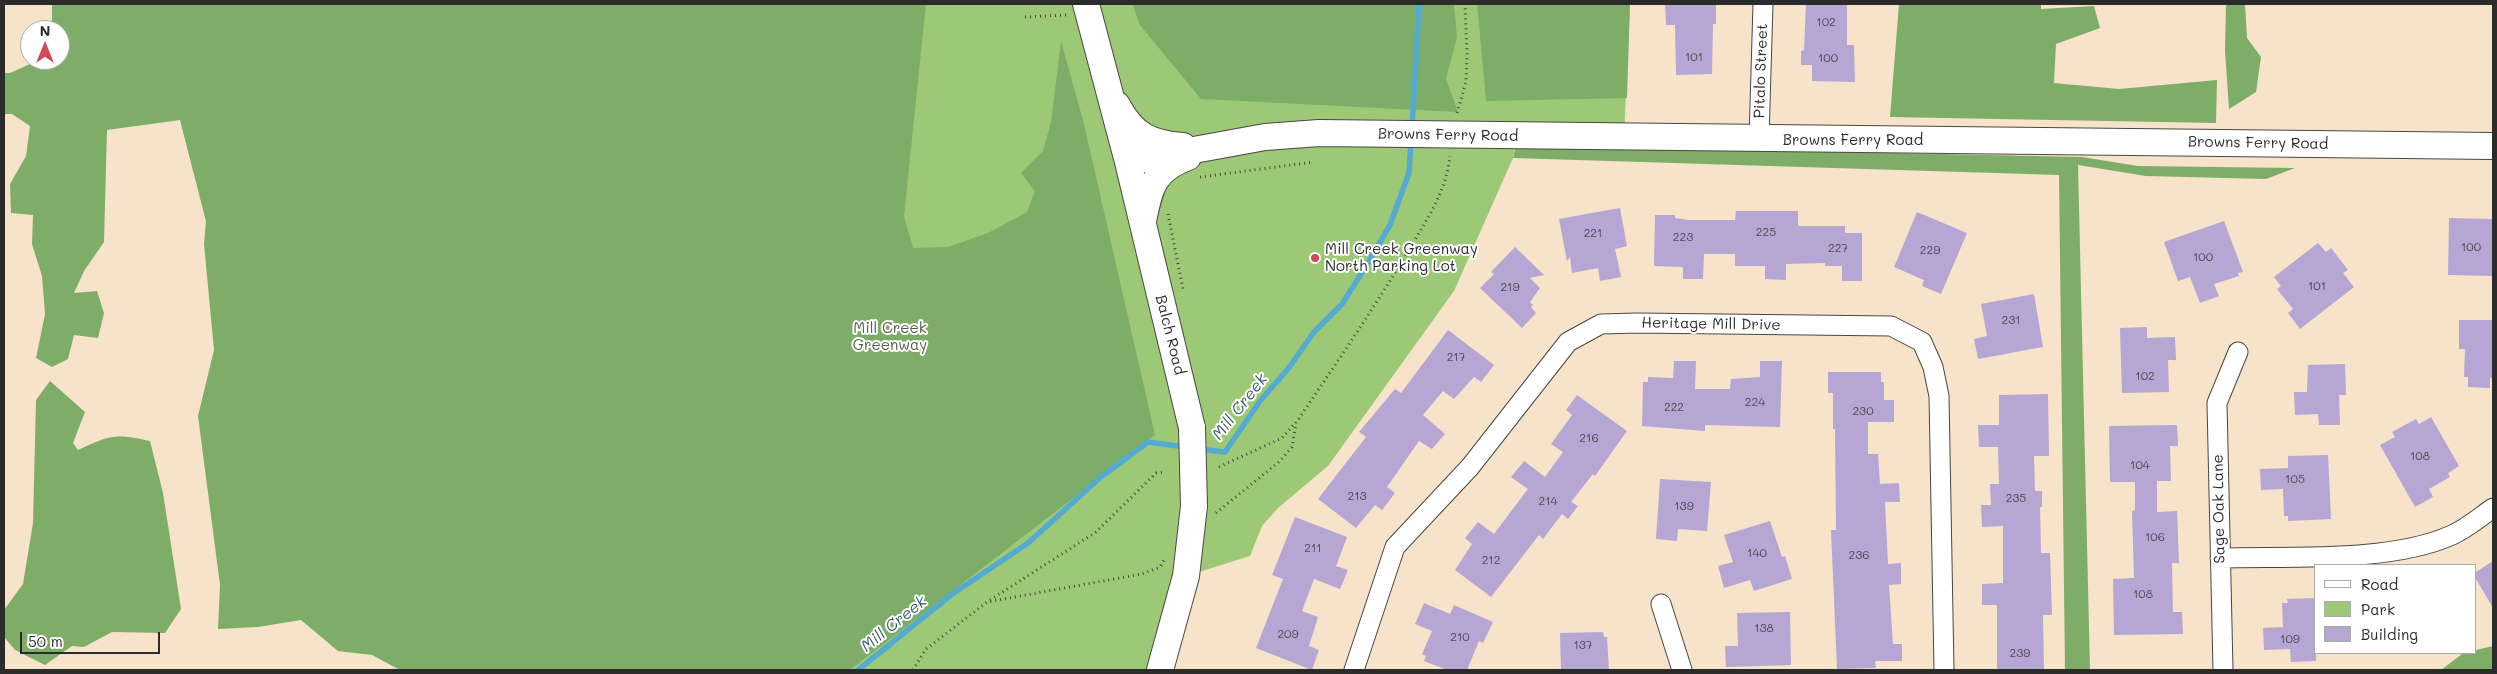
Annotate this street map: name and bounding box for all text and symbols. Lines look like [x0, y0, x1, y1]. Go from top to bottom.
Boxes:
house number: 102 [1816, 15, 1836, 29]
north arrow [20, 20, 70, 70]
text: N [40, 21, 50, 40]
street label: Pitalo Street [1750, 23, 1772, 119]
house number: 101 [1685, 50, 1703, 64]
house number: 100 [1818, 51, 1838, 65]
street label: Browns Ferry Road [1378, 125, 1518, 145]
street label: Browns Ferry Road [1783, 131, 1923, 149]
street label: Browns Ferry Road [2188, 133, 2328, 153]
house number: 225 [1756, 225, 1776, 239]
house number: 221 [1584, 226, 1602, 240]
house number: 223 [1673, 230, 1693, 244]
place label: Mill Creek Greenway North Parking Lot [1325, 240, 1478, 275]
house number: 100 [2461, 240, 2481, 254]
house number: 227 [1828, 241, 1848, 255]
house number: 229 [1920, 243, 1940, 257]
house number: 100 [2193, 250, 2213, 264]
marker: Mill Creek Greenway North Parking Lot [1309, 252, 1321, 264]
house number: 101 [2308, 279, 2326, 293]
house number: 219 [1500, 280, 1520, 294]
street label: Balch Road [1151, 293, 1189, 377]
house number: 231 [2001, 313, 2021, 327]
street label: Heritage Mill Drive [1641, 314, 1781, 334]
park label: Mill Creek Greenway [853, 319, 927, 354]
house number: 217 [1447, 350, 1465, 364]
house number: 102 [2135, 369, 2155, 383]
water label: Mill Creek [1208, 370, 1272, 444]
house number: 224 [1745, 395, 1765, 409]
house number: 222 [1664, 400, 1684, 414]
house number: 230 [1852, 404, 1874, 418]
house number: 216 [1579, 431, 1599, 445]
house number: 108 [2410, 449, 2430, 463]
street label: Sage Oak Lane [2209, 454, 2229, 564]
house number: 104 [2130, 458, 2150, 472]
house number: 105 [2285, 472, 2305, 486]
house number: 213 [1347, 489, 1367, 503]
house number: 235 [2006, 491, 2026, 505]
house number: 214 [1538, 494, 1558, 508]
house number: 139 [1674, 499, 1694, 513]
house number: 106 [2145, 530, 2165, 544]
house number: 211 [1304, 541, 1322, 555]
house number: 140 [1747, 546, 1767, 560]
house number: 236 [1849, 548, 1869, 562]
house number: 212 [1482, 553, 1500, 567]
legend [2314, 564, 2477, 654]
text: Road [2361, 574, 2398, 594]
house number: 108 [2133, 587, 2153, 601]
water label: Mill Creek [857, 592, 931, 656]
text: Park [2361, 599, 2395, 619]
house number: 138 [1754, 621, 1774, 635]
scale bar [22, 622, 162, 654]
text: Building [2361, 624, 2418, 644]
house number: 209 [1277, 627, 1299, 641]
house number: 210 [1450, 630, 1470, 644]
text: 50 m [28, 631, 63, 651]
house number: 109 [2280, 632, 2300, 646]
house number: 137 [1573, 638, 1593, 652]
house number: 239 [2010, 646, 2030, 660]

